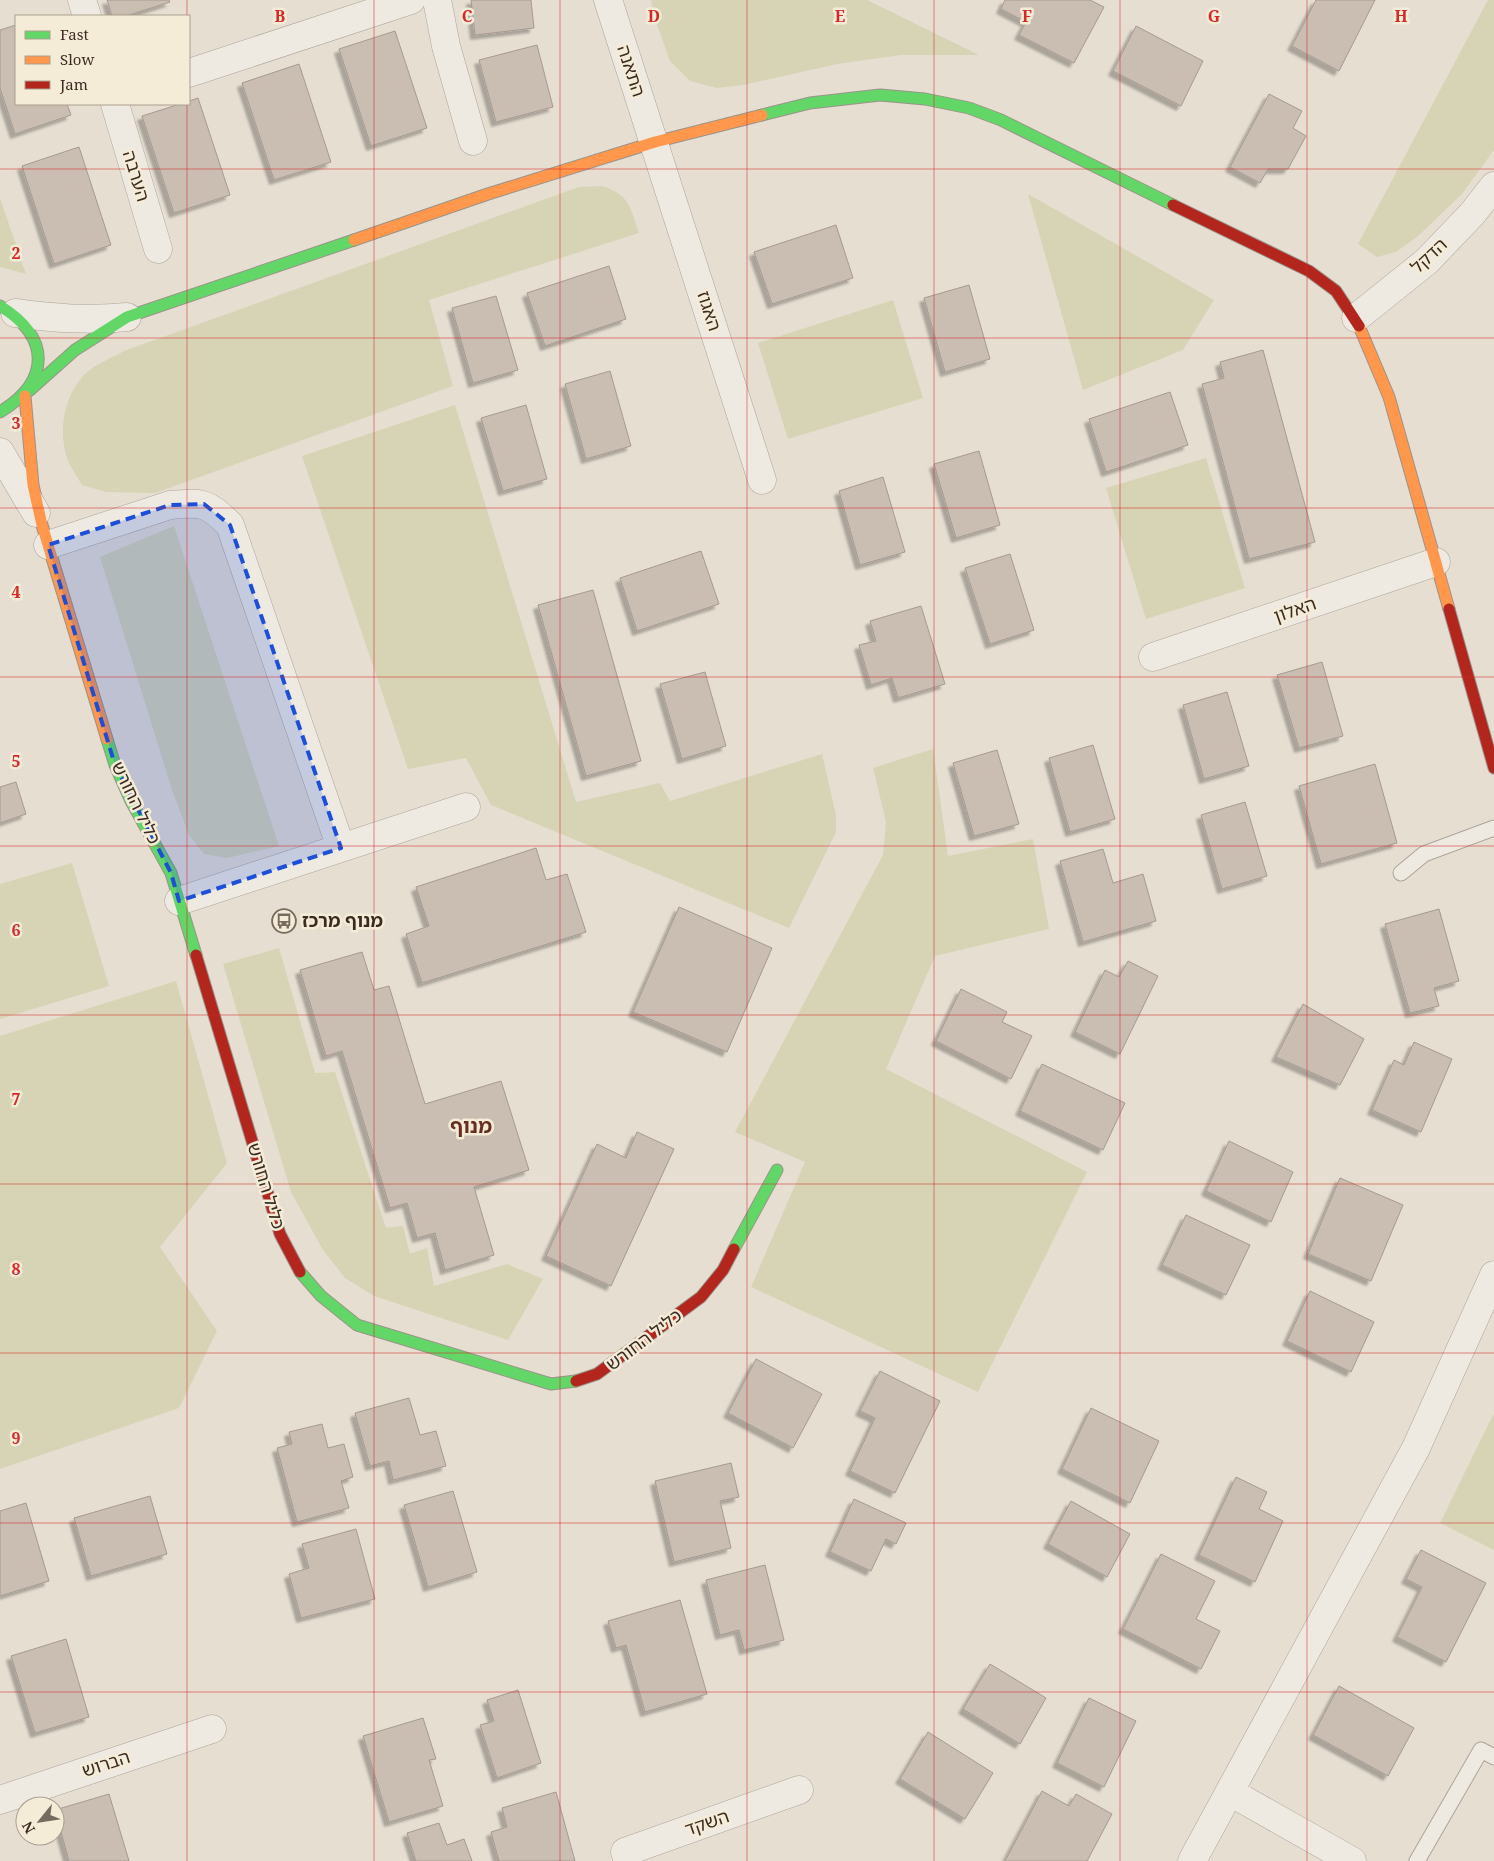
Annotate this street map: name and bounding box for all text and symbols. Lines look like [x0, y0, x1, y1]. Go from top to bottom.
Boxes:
text: B [275, 5, 286, 27]
text: C [462, 5, 473, 27]
text: D [648, 5, 660, 27]
text: E [835, 5, 845, 27]
text: F [1022, 5, 1032, 27]
text: G [1208, 5, 1220, 27]
text: H [1394, 5, 1408, 27]
legend [15, 15, 190, 105]
text: Fast [60, 24, 89, 44]
street label: התאנה [612, 42, 652, 100]
text: Slow [60, 49, 94, 69]
text: Jam [59, 74, 88, 94]
street label: הערבה [118, 147, 156, 204]
street label: הדקל [1405, 232, 1452, 278]
text: 2 [11, 242, 21, 264]
street label: האגוז [692, 288, 728, 334]
text: 3 [11, 412, 21, 434]
text: 4 [11, 581, 21, 603]
street label: האלון [1270, 591, 1319, 627]
text: 5 [11, 750, 21, 772]
street label: כליל החורש [107, 757, 167, 848]
bus stop icon: מנוף מרכז [271, 908, 297, 934]
place label: מנוף מרכז [302, 908, 383, 932]
text: 6 [11, 919, 21, 941]
text: 7 [11, 1088, 21, 1110]
district label: מנוף [450, 1112, 492, 1139]
street label: כליל החורש [242, 1140, 291, 1232]
text: 8 [11, 1258, 21, 1280]
street label: כליל החורש [601, 1303, 686, 1376]
text: 9 [11, 1427, 21, 1449]
street label: הברוש [79, 1744, 133, 1782]
north arrow [15, 1796, 65, 1846]
street label: השקד [681, 1803, 732, 1841]
text: N [17, 1818, 39, 1837]

